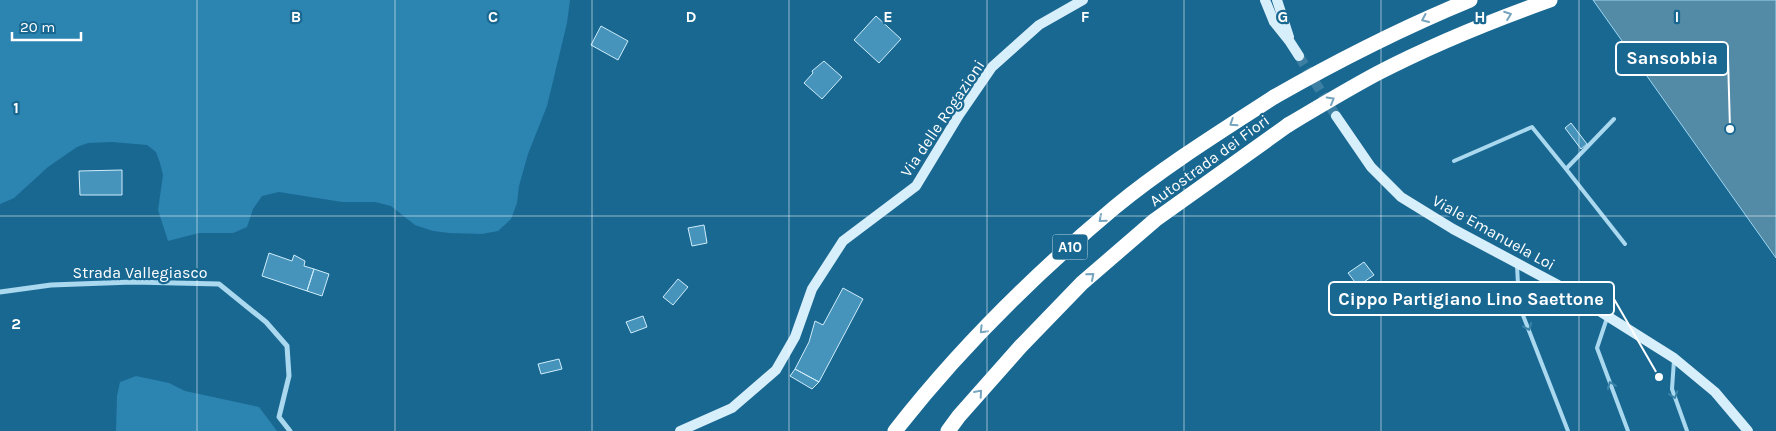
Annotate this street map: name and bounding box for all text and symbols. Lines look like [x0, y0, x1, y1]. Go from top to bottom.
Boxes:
text: B [291, 7, 301, 26]
text: C [488, 7, 498, 26]
text: D [686, 7, 697, 26]
text: E [883, 7, 893, 26]
text: F [1081, 7, 1090, 26]
text: G [1278, 7, 1288, 26]
text: H [1474, 7, 1486, 26]
text: I [1675, 7, 1679, 26]
scale bar [12, 10, 81, 42]
one-way arrow [1504, 11, 1512, 21]
one-way arrow [1421, 13, 1430, 24]
text: 20 m [20, 18, 55, 36]
callout: Sansobbia [1616, 42, 1728, 75]
text: Sansobbia [1626, 47, 1718, 69]
street label: Via delle Rogazioni [896, 56, 989, 180]
one-way arrow [1325, 96, 1334, 106]
text: 1 [13, 98, 19, 117]
street label: Autostrada dei Fiori [1146, 111, 1273, 210]
one-way arrow [1229, 117, 1238, 127]
street label: Viale Emanuela Loi [1429, 191, 1558, 274]
one-way arrow [1098, 213, 1107, 222]
road number: A10 [1052, 234, 1088, 260]
street label: Strada Vallegiasco [73, 263, 207, 282]
one-way arrow [1085, 273, 1094, 282]
callout: Cippo Partigiano Lino Saettone [1329, 282, 1614, 315]
text: Cippo Partigiano Lino Saettone [1338, 288, 1604, 310]
text: 2 [11, 314, 21, 333]
one-way arrow [1523, 323, 1533, 331]
one-way arrow [980, 324, 989, 333]
one-way arrow [1607, 382, 1617, 390]
one-way arrow [973, 390, 982, 399]
one-way arrow [1669, 390, 1679, 399]

